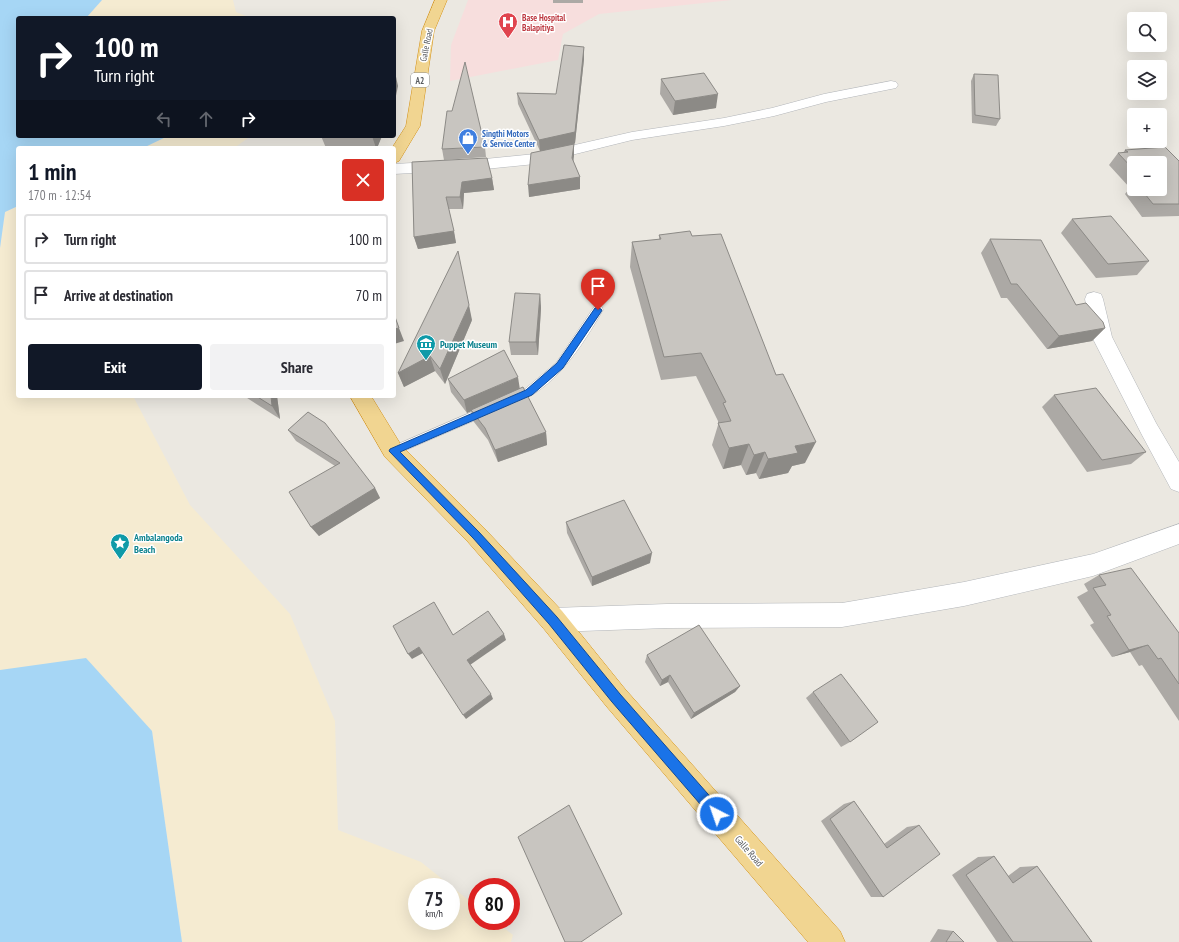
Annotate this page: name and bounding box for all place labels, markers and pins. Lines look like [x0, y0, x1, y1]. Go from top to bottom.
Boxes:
hospital icon: Base Hospital Balapitiya [497, 11, 519, 39]
place label: Base Hospital Balapitiya [522, 12, 566, 33]
shop icon: Singthi Motors & Service Center [457, 127, 479, 155]
place label: Singthi Motors & Service Center [482, 128, 536, 149]
pin [581, 269, 615, 310]
museum icon: Puppet Museum [415, 333, 437, 361]
place label: Puppet Museum [440, 338, 498, 351]
place label: Ambalangoda Beach [133, 531, 183, 556]
place icon: Ambalangoda Beach [109, 532, 131, 560]

